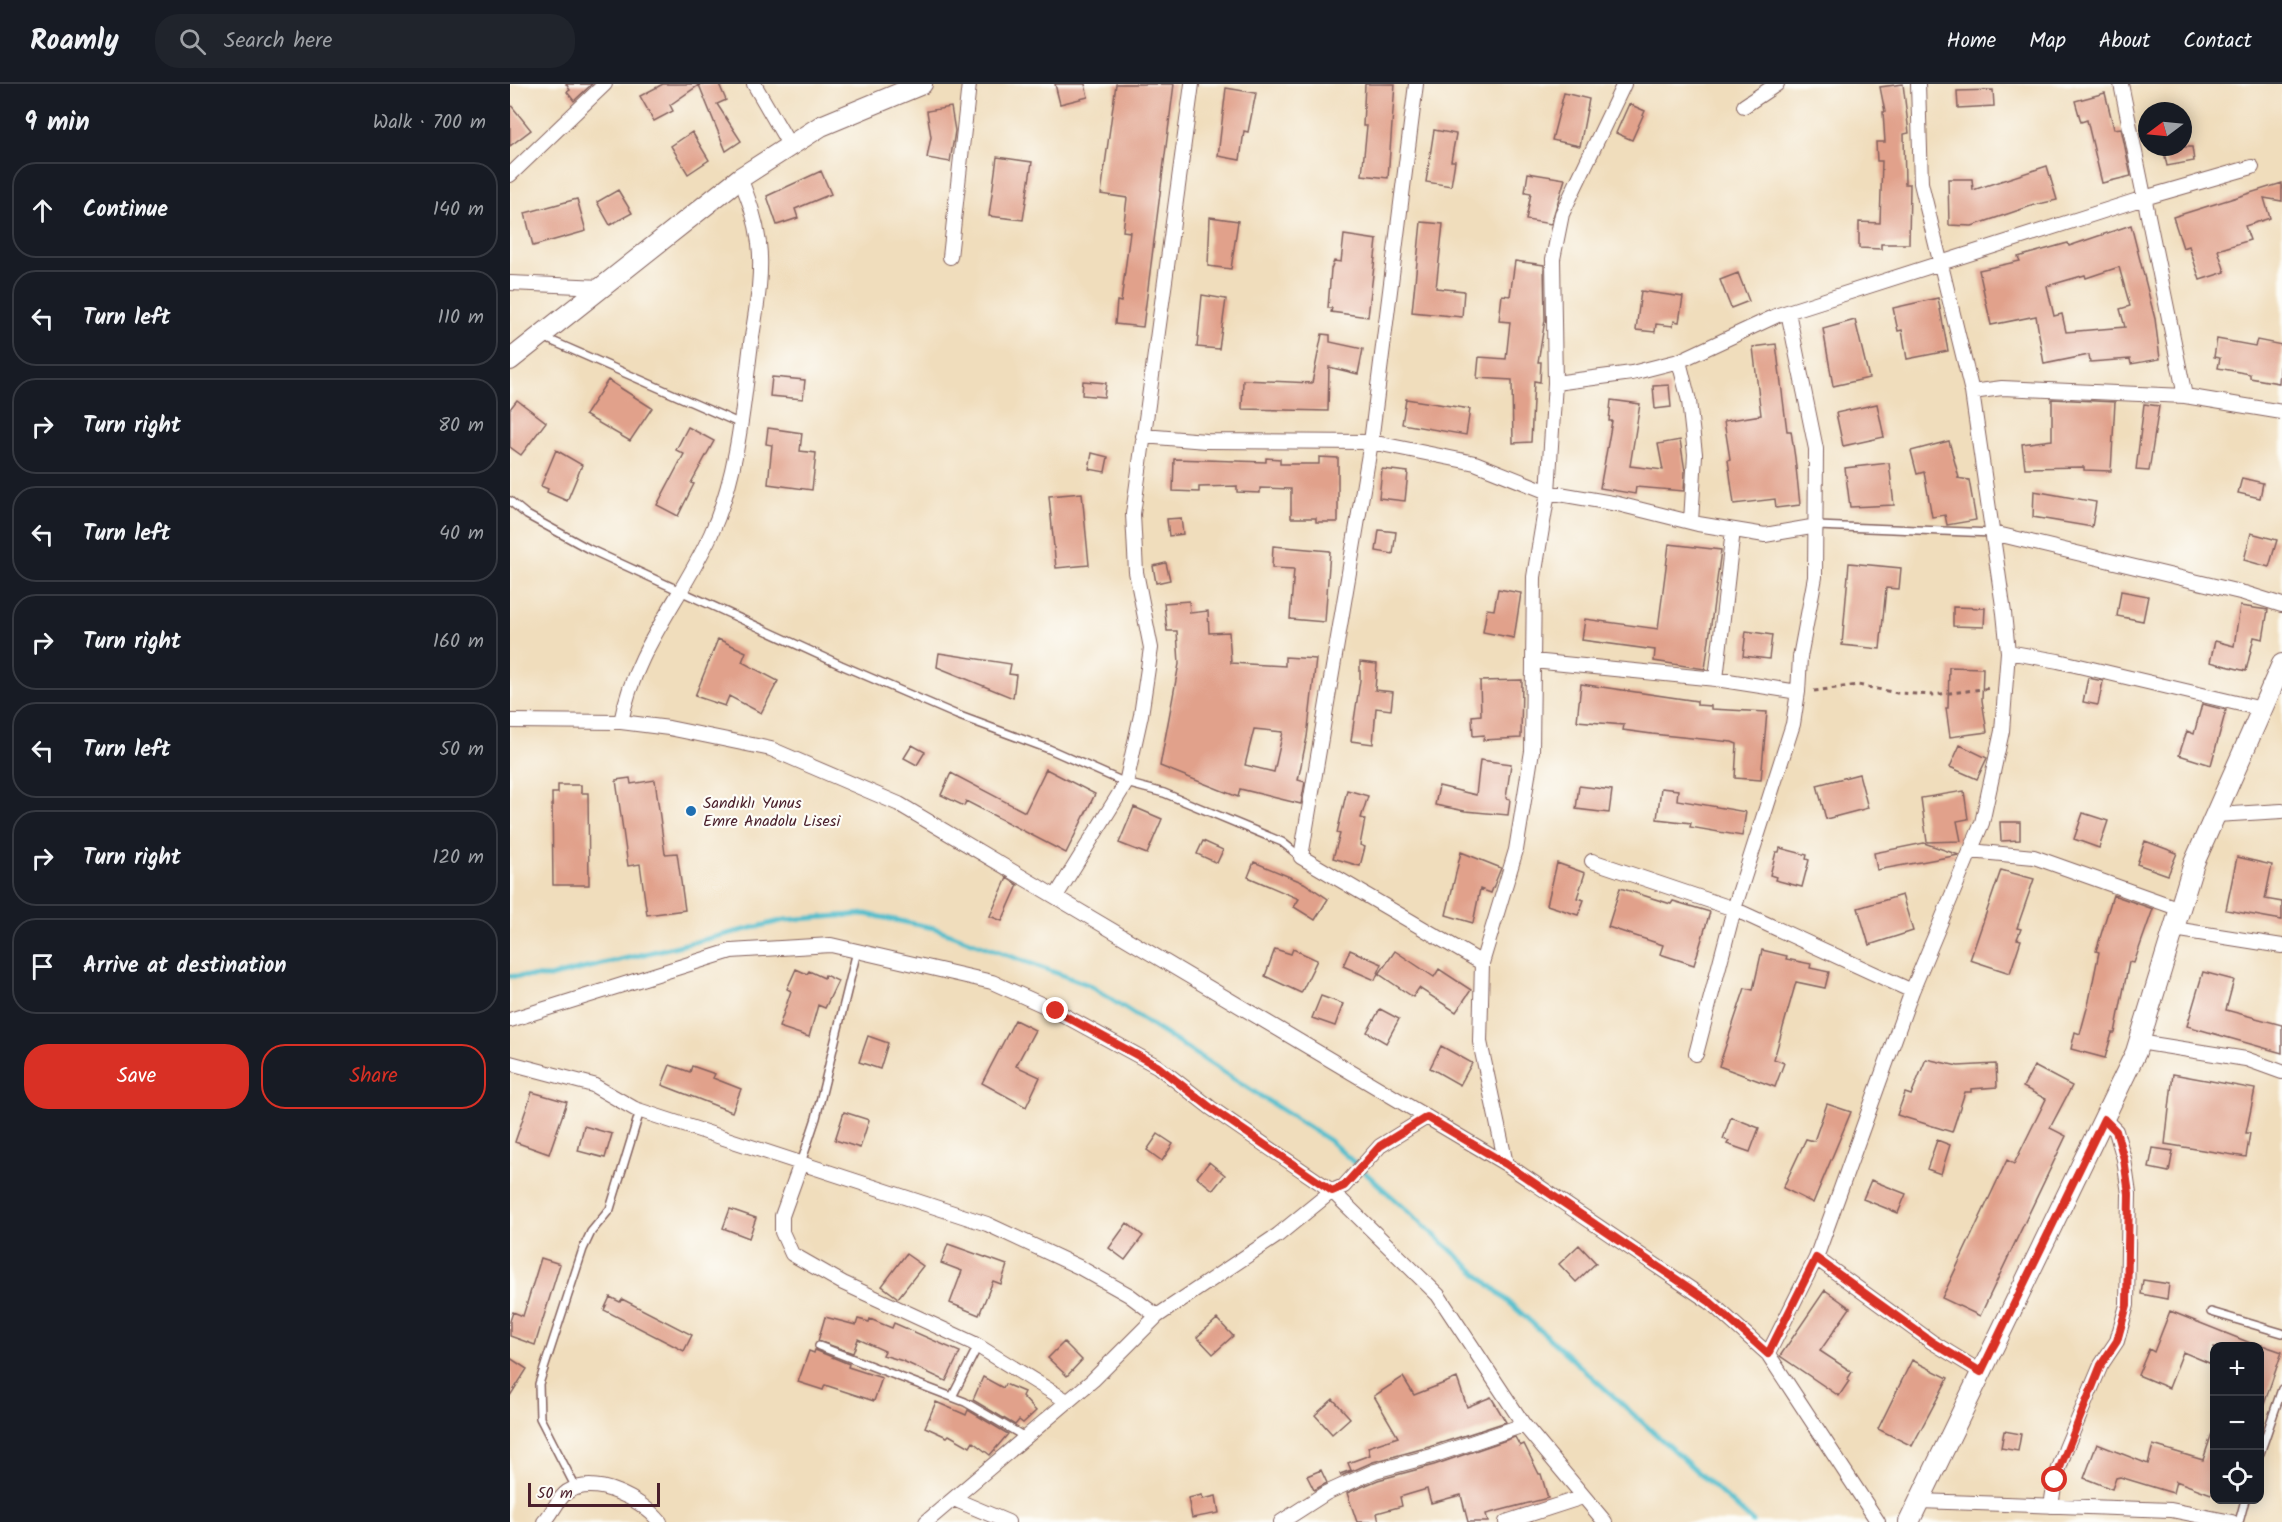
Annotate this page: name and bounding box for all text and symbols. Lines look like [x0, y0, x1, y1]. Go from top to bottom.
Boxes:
search box [155, 14, 575, 68]
text: Roamly [30, 19, 119, 64]
text: Search here [224, 24, 332, 59]
icon: search [176, 25, 209, 58]
text: Home [1947, 25, 1996, 58]
text: Map [2029, 25, 2066, 58]
text: About [2099, 25, 2150, 58]
text: Contact [2183, 25, 2252, 58]
text: 9 min [24, 102, 90, 144]
north arrow [2138, 102, 2192, 156]
text: Walk · 700 m [373, 107, 486, 139]
text: Continue [83, 193, 168, 228]
icon: ahead [26, 194, 59, 227]
text: 140 m [433, 194, 484, 226]
text: Turn left [83, 301, 170, 336]
icon: left [26, 302, 59, 335]
text: 110 m [438, 302, 484, 334]
text: Turn right [83, 409, 181, 444]
icon: right [26, 410, 59, 443]
text: 80 m [438, 410, 484, 442]
text: Turn left [83, 517, 170, 552]
icon: left [26, 518, 59, 551]
text: 40 m [439, 518, 484, 550]
text: Turn right [83, 625, 181, 660]
icon: right [26, 626, 59, 659]
text: 160 m [433, 626, 484, 658]
text: Turn left [83, 733, 170, 768]
icon: left [26, 734, 59, 767]
text: 50 m [439, 734, 484, 766]
place label: Sandıklı Yunus Emre Anadolu Lisesi [703, 791, 841, 834]
marker: Sandıklı Yunus Emre Anadolu Lisesi [684, 804, 698, 818]
text: Turn right [83, 841, 181, 876]
icon: right [26, 842, 59, 875]
text: 120 m [432, 842, 484, 874]
text: Arrive at destination [83, 949, 286, 984]
icon: arrive [26, 950, 59, 983]
route end [1042, 997, 1068, 1023]
button: Save [24, 1044, 249, 1109]
button: Share [261, 1044, 486, 1109]
map controls [2210, 1342, 2264, 1504]
button: + [2210, 1342, 2264, 1396]
button: − [2210, 1396, 2264, 1450]
button: locate [2210, 1450, 2264, 1504]
route start [2041, 1466, 2067, 1492]
scale bar [528, 1480, 660, 1508]
text: 50 m [537, 1481, 573, 1506]

